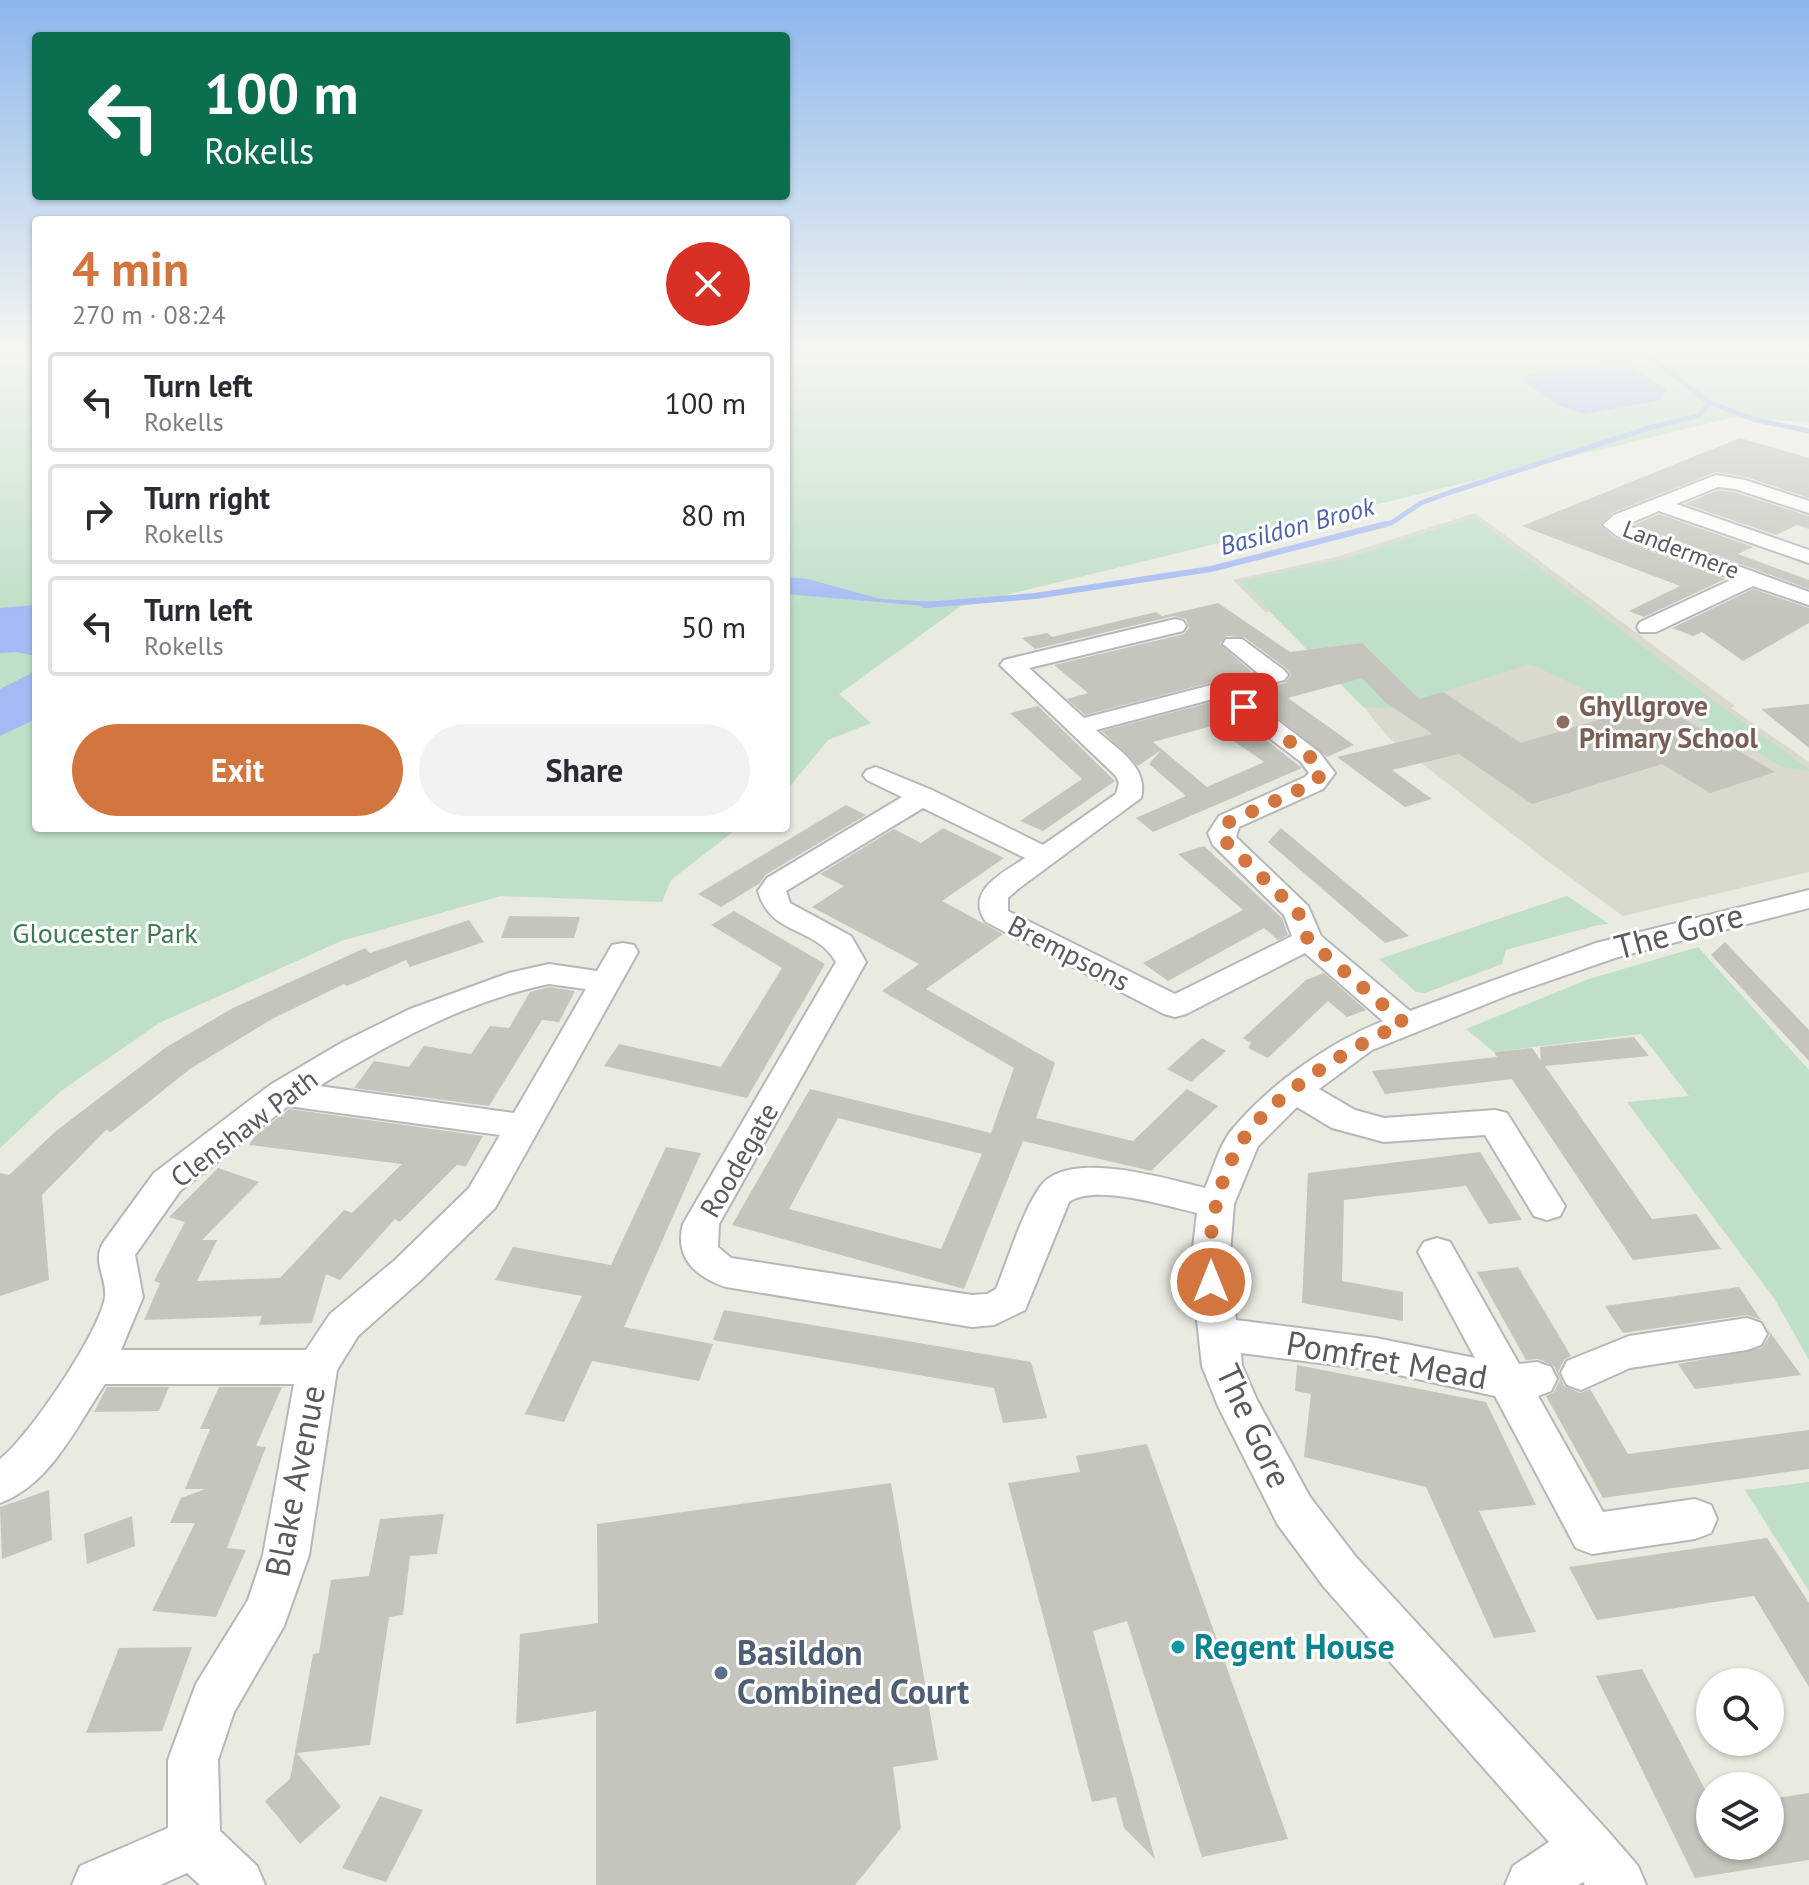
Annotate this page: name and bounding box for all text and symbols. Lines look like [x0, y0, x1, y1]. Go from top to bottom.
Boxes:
text: 100 m [204, 57, 359, 129]
icon: left [72, 64, 176, 168]
text: Rokells [204, 127, 314, 174]
text: 4 min [72, 237, 189, 299]
button: close [666, 242, 750, 326]
text: 270 m · 08:24 [72, 298, 226, 331]
text: Turn left [144, 366, 252, 405]
icon: left [76, 380, 120, 424]
text: 100 m [665, 383, 746, 422]
text: Rokells [144, 405, 224, 438]
text: Turn right [144, 478, 270, 517]
water label: Basildon Brook [1216, 489, 1379, 562]
icon: right [76, 492, 120, 536]
text: 80 m [681, 495, 746, 534]
street label: Landermere [1619, 513, 1744, 586]
text: Rokells [144, 517, 224, 550]
text: Turn left [144, 590, 252, 629]
icon: left [76, 604, 120, 648]
text: 50 m [681, 607, 746, 646]
text: Rokells [144, 629, 224, 662]
pin [1210, 673, 1278, 741]
icon: arrive [1222, 685, 1266, 729]
place label: Ghyllgrove Primary School [1579, 687, 1759, 756]
marker: Ghyllgrove Primary School [1554, 713, 1572, 731]
button: Exit [72, 724, 403, 816]
button: Share [419, 724, 750, 816]
street label: The Gore [1609, 892, 1748, 968]
street label: Brempsons [1002, 906, 1136, 999]
park label: Gloucester Park [12, 914, 198, 951]
street label: Clenshaw Path [163, 1060, 325, 1195]
street label: Roodegate [691, 1096, 786, 1224]
position arrow [1169, 1240, 1253, 1324]
street label: Pomfret Mead [1283, 1320, 1491, 1398]
street label: The Gore [1207, 1357, 1303, 1495]
street label: Blake Avenue [254, 1381, 334, 1580]
place label: Regent House [1194, 1624, 1395, 1668]
place label: Basildon Combined Court [737, 1630, 969, 1713]
marker: Regent House [1169, 1638, 1187, 1656]
marker: Basildon Combined Court [712, 1664, 730, 1682]
map controls [1696, 1668, 1784, 1860]
button: search [1696, 1668, 1784, 1756]
button: layers [1696, 1772, 1784, 1860]

